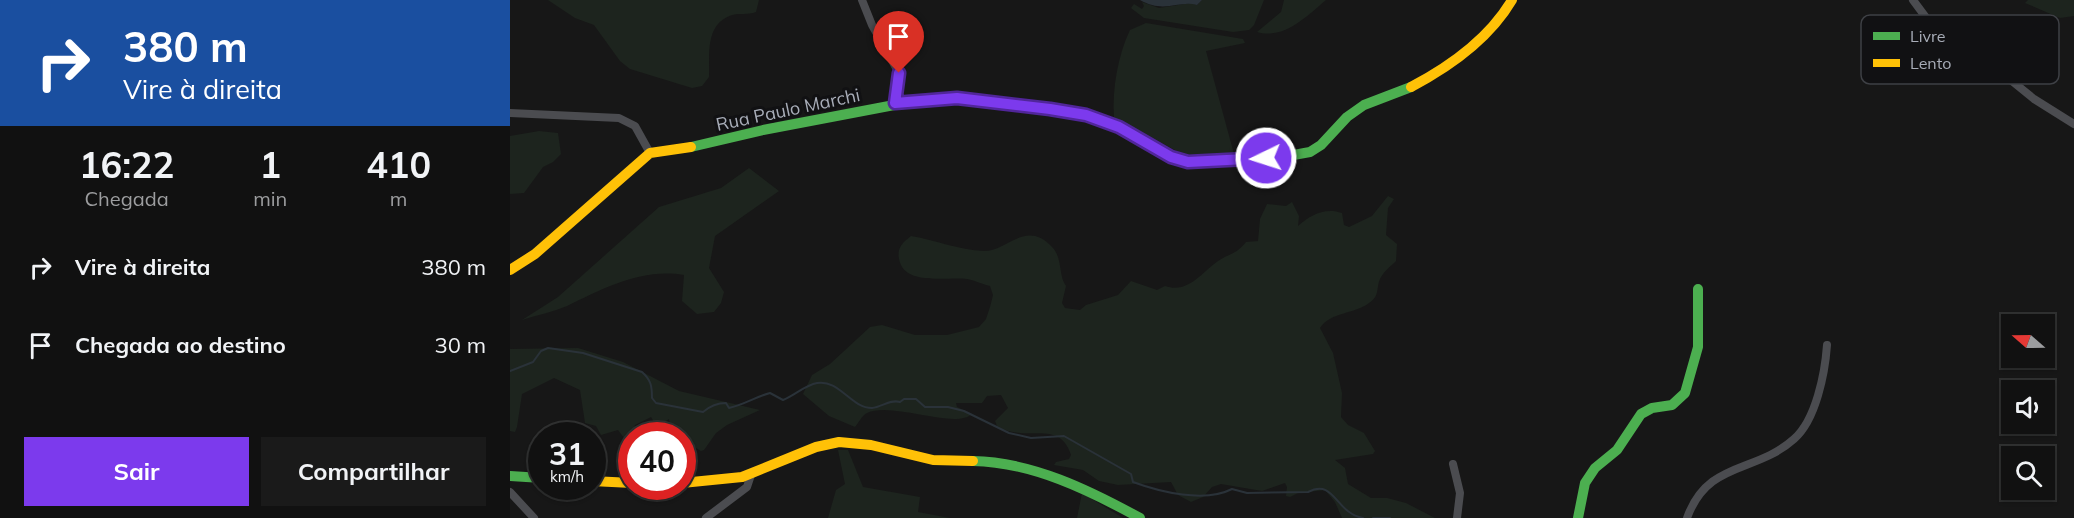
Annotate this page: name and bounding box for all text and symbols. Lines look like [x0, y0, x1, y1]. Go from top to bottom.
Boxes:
pin [873, 11, 924, 73]
legend [1861, 15, 2059, 84]
text: 380 m [123, 20, 248, 73]
icon: arrive [882, 20, 915, 53]
icon: right [24, 24, 102, 102]
text: Livre [1910, 26, 1945, 46]
text: Lento [1910, 53, 1951, 73]
text: Vire à direita [123, 72, 282, 106]
street label: Rua Paulo Marchi [714, 83, 862, 136]
position arrow [1234, 126, 1298, 190]
text: 16:22 [79, 142, 174, 187]
text: 1 [259, 142, 281, 187]
text: 410 [366, 142, 431, 187]
text: Chegada [84, 186, 169, 211]
text: min [253, 186, 287, 211]
text: m [390, 186, 407, 211]
icon: right [24, 251, 57, 284]
text: Vire à direita [75, 253, 210, 281]
text: 380 m [421, 253, 486, 281]
north arrow [2001, 314, 2055, 368]
map controls [2001, 314, 2055, 500]
icon: arrive [24, 329, 57, 362]
text: Chegada ao destino [75, 331, 286, 359]
text: 30 m [435, 331, 486, 359]
button: sound [2001, 380, 2055, 434]
speed limit sign: 40 [618, 422, 696, 500]
text: 31 [549, 435, 585, 473]
button: Sair [24, 437, 249, 506]
button: Compartilhar [261, 437, 486, 506]
button: search [2001, 446, 2055, 500]
text: km/h [550, 467, 584, 486]

